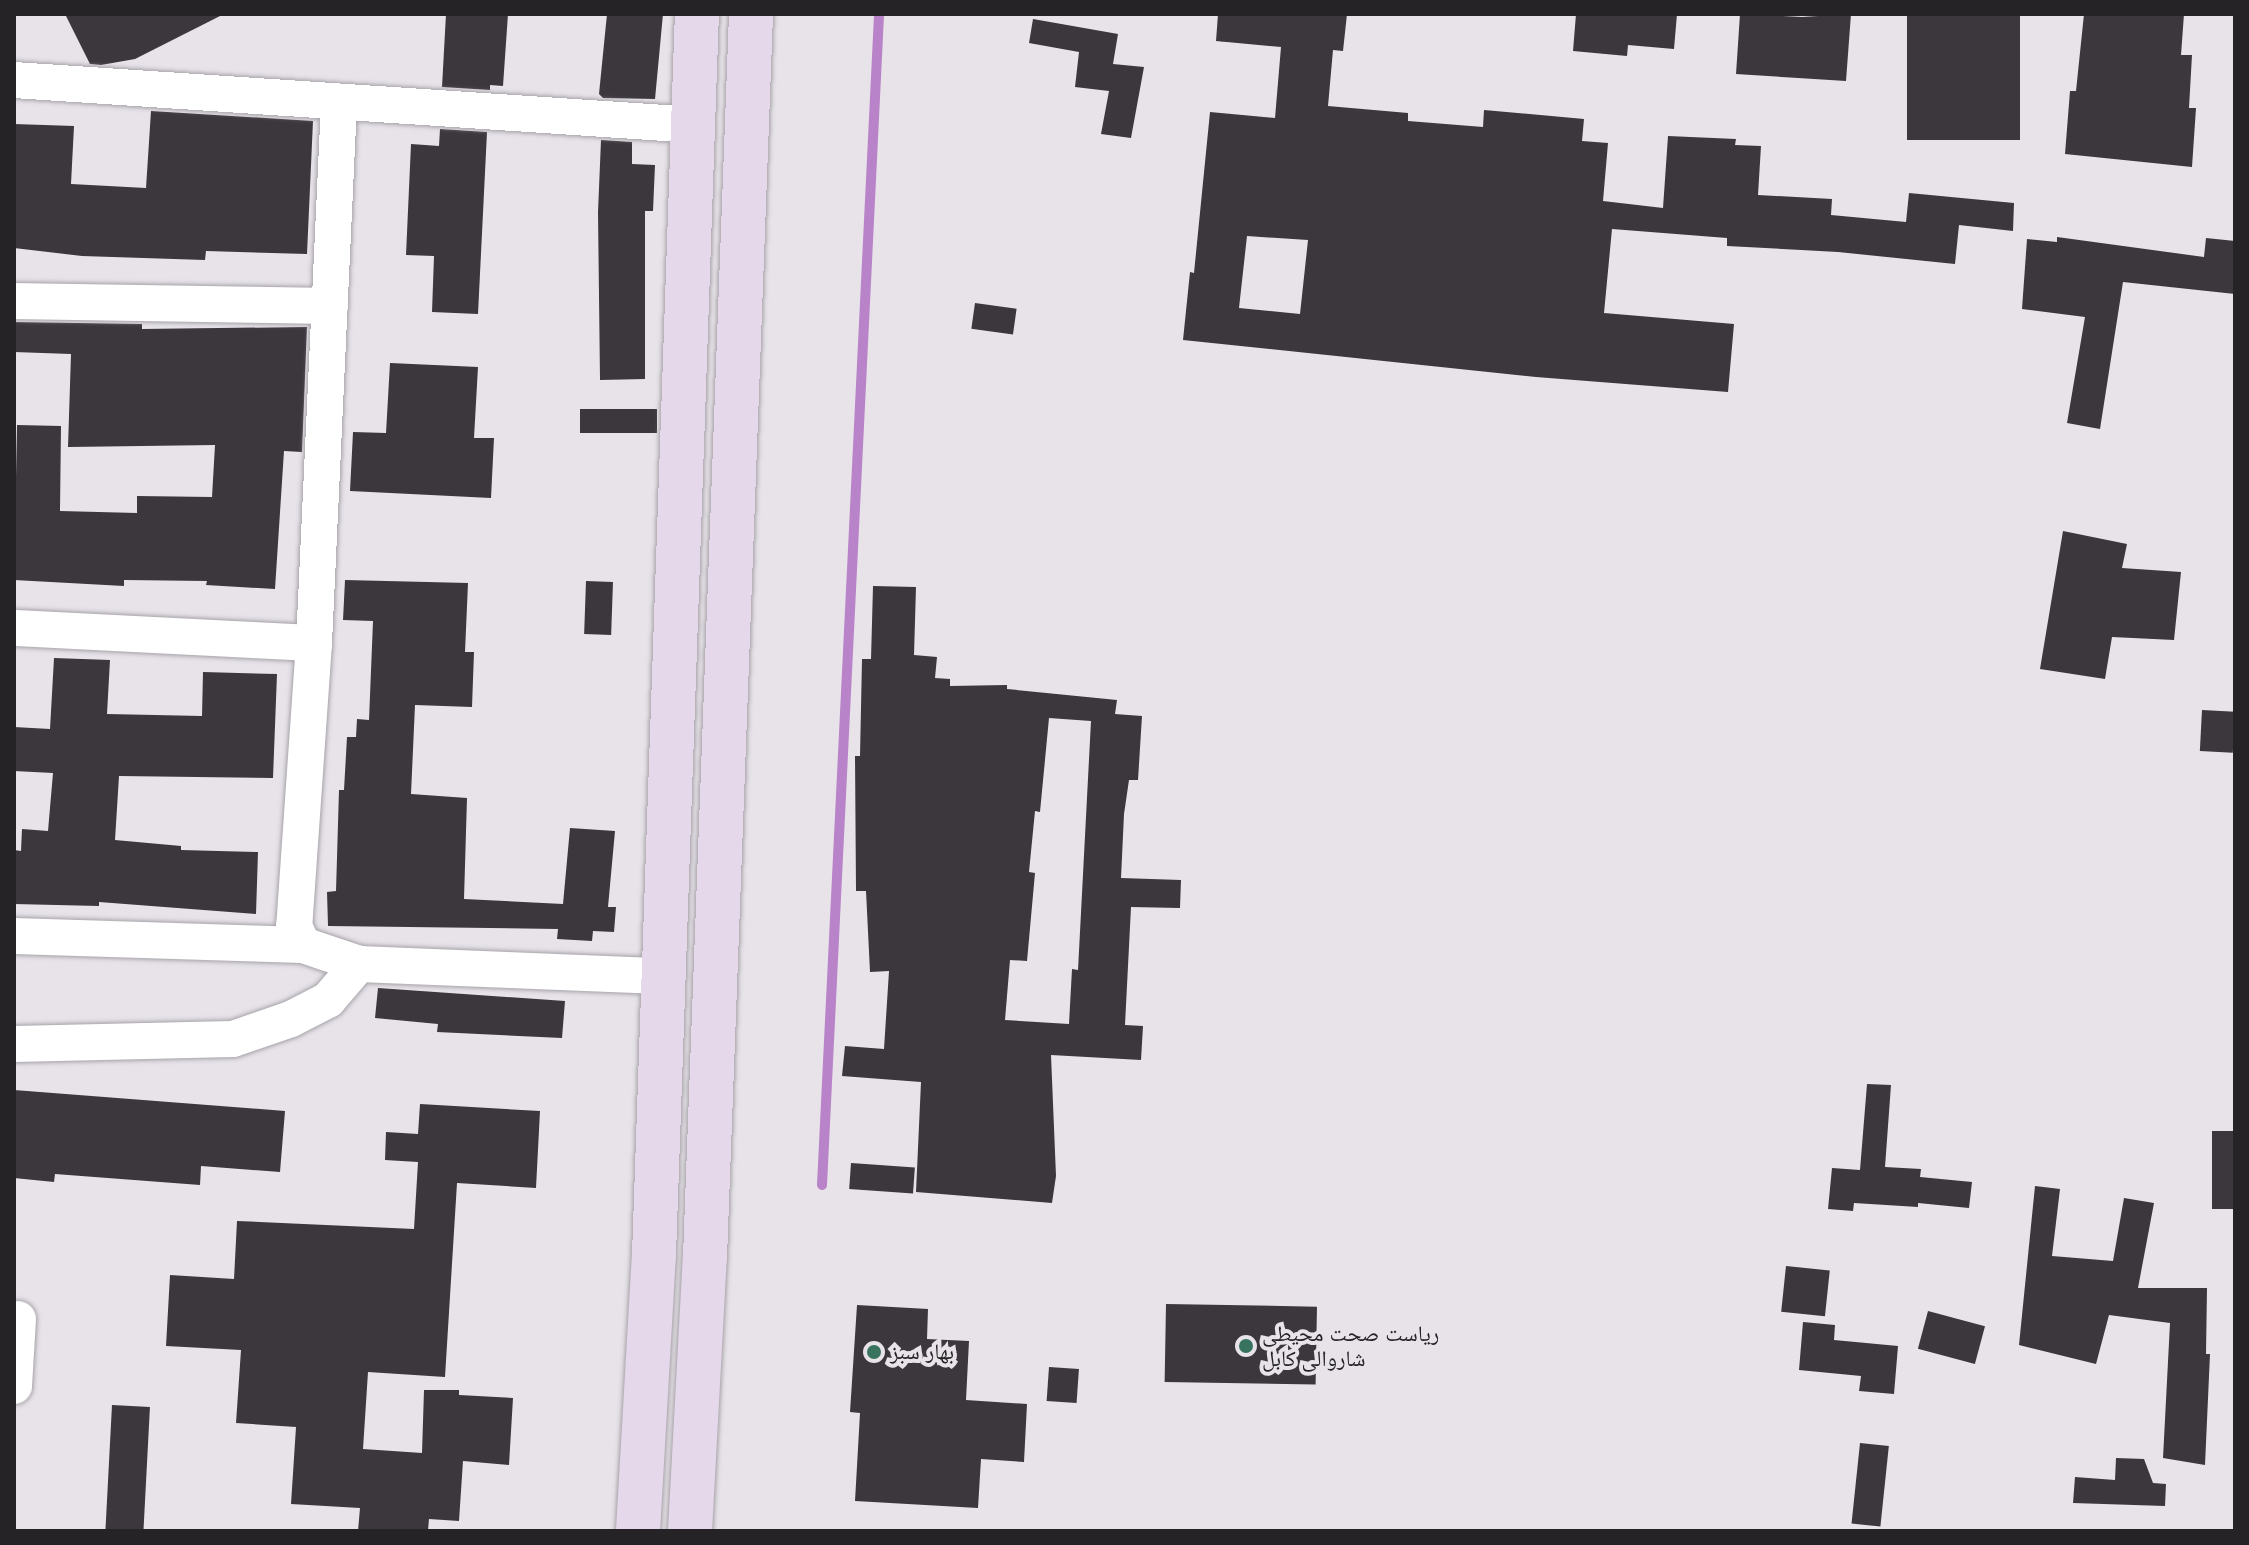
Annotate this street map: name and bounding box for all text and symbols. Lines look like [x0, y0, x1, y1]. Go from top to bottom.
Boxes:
place label: ریاست صحت محیطی شاروالی کابل [1262, 1320, 1439, 1372]
marker: ریاست صحت محیطی شاروالی کابل [1237, 1337, 1255, 1355]
place label: بهار سبز [890, 1339, 954, 1365]
marker: بهار سبز [865, 1343, 883, 1361]

